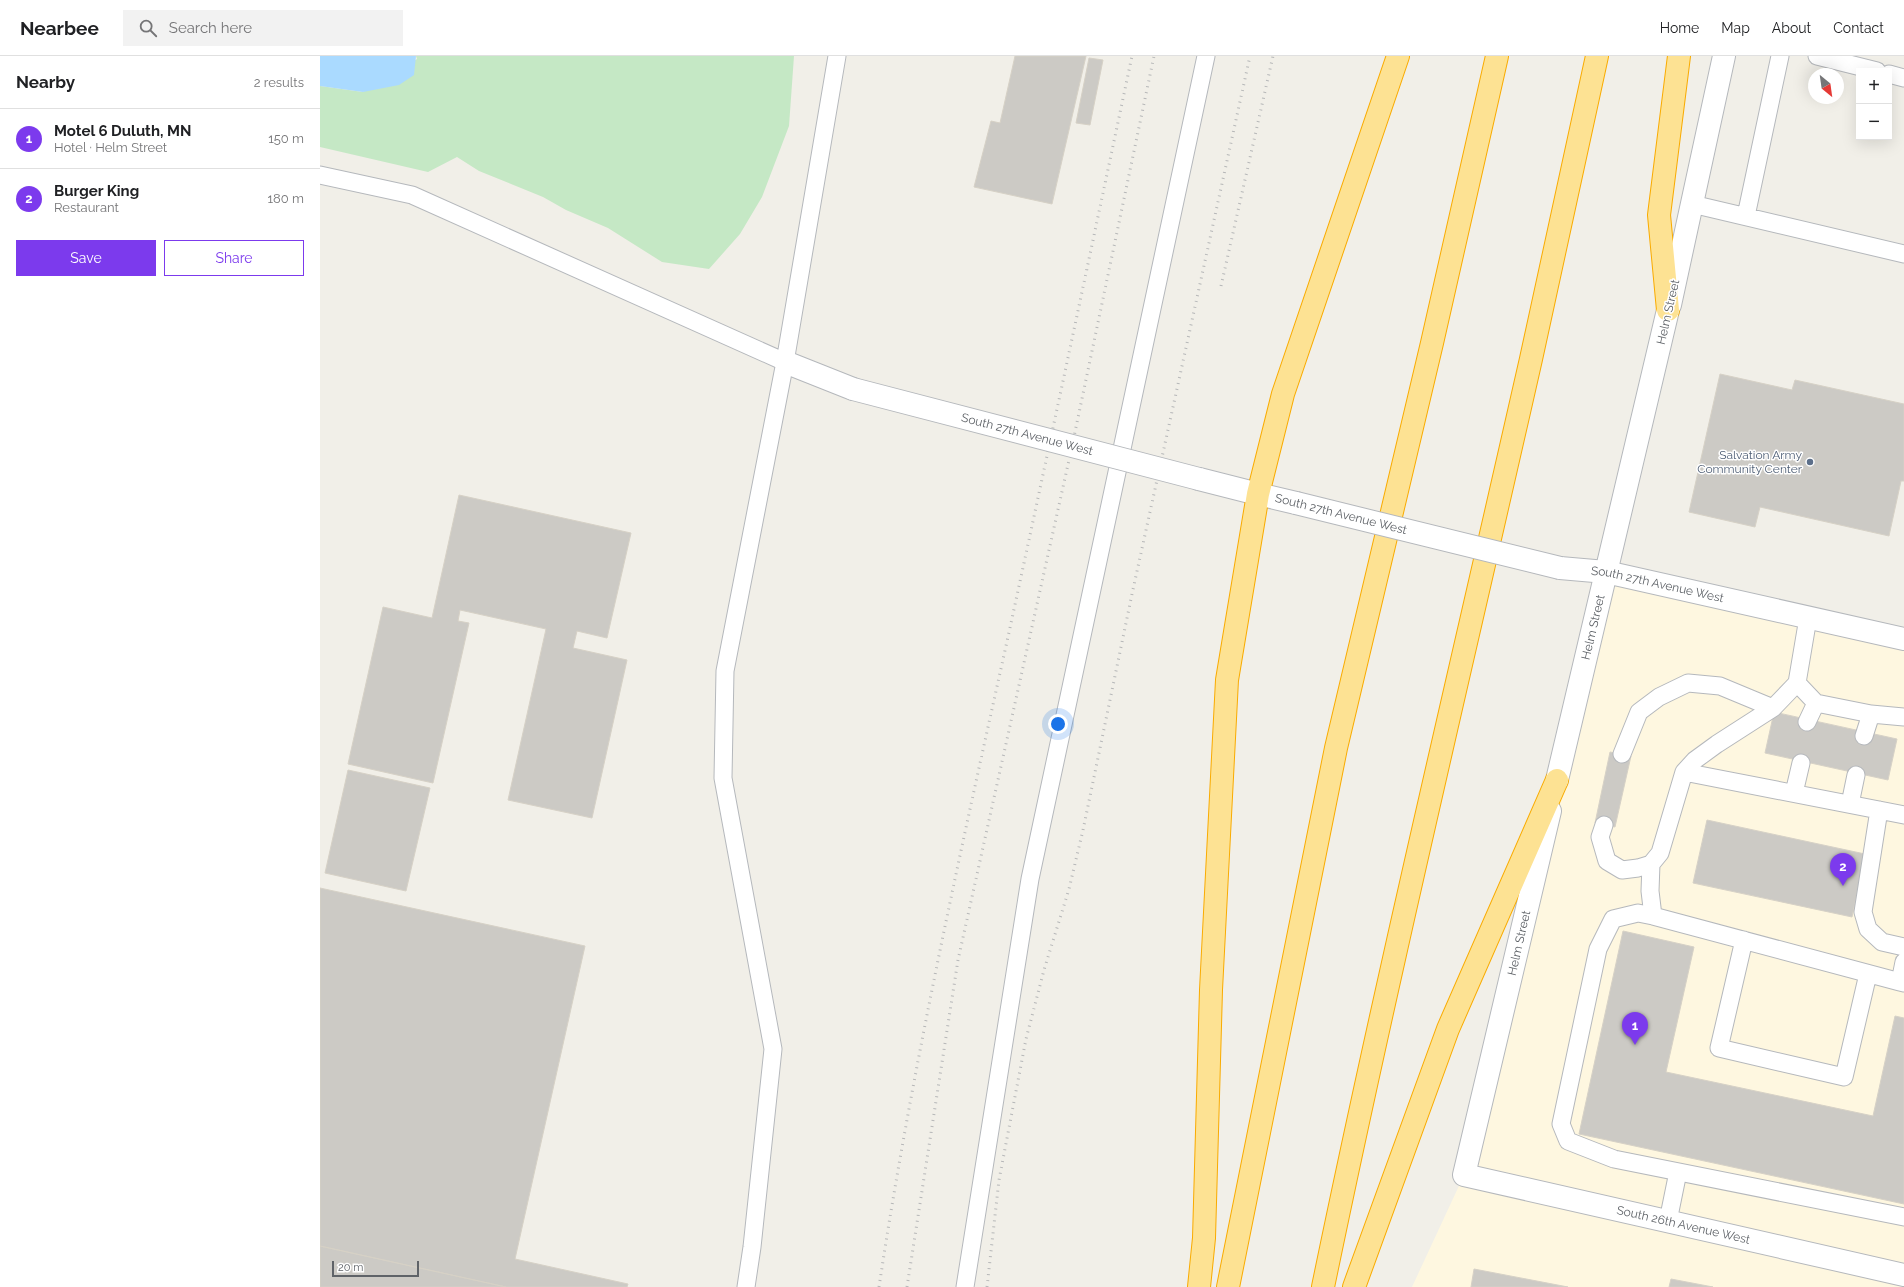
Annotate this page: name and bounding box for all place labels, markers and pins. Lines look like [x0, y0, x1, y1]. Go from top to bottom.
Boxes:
place label: Salvation Army Community Center [1697, 448, 1803, 476]
marker: Salvation Army Community Center [1805, 457, 1815, 467]
pin: 2 [1830, 853, 1856, 886]
pin: 1 [1622, 1012, 1648, 1045]

